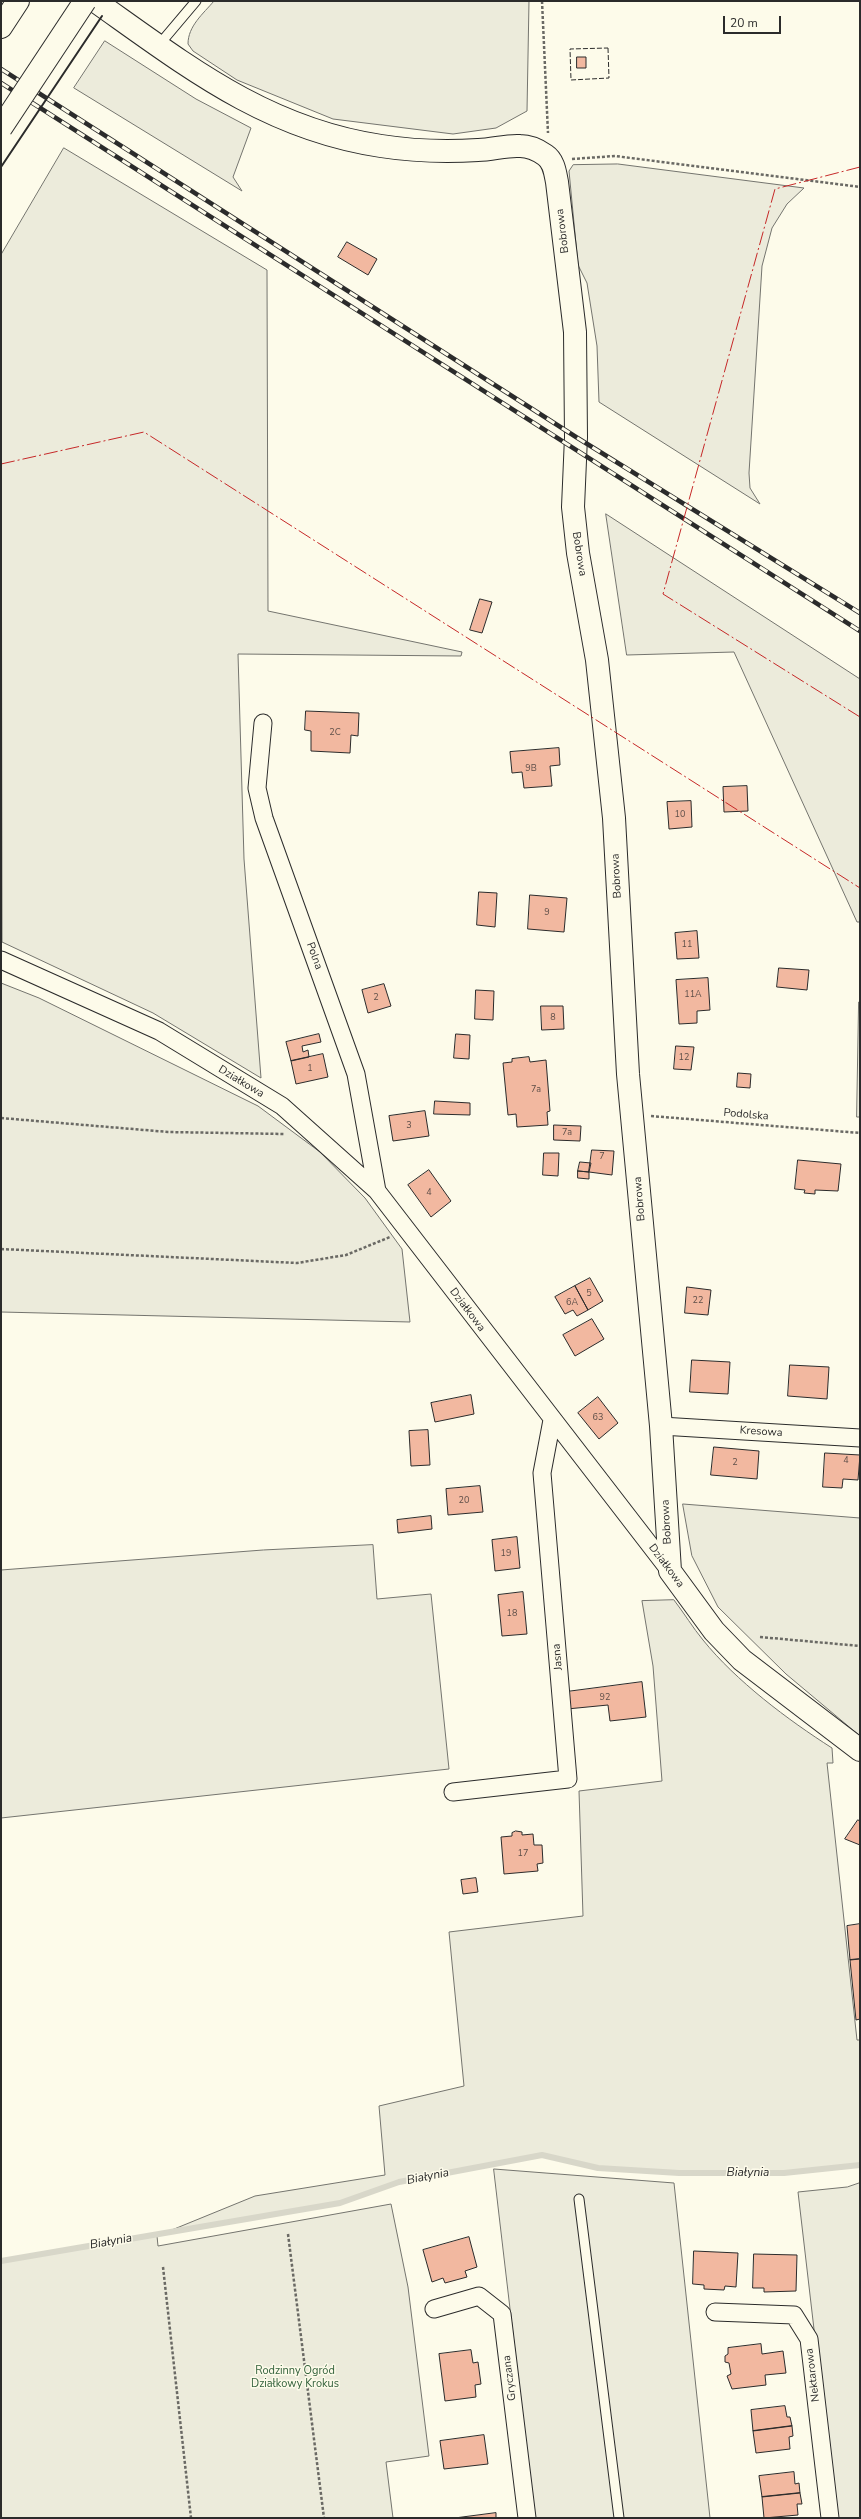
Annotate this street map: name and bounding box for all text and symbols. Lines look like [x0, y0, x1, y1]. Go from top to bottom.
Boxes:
scale bar [725, 8, 783, 34]
text: 20 m [730, 15, 758, 31]
street label: Bobrowa [554, 208, 572, 254]
street label: Bobrowa [569, 531, 589, 577]
house number: 2C [329, 728, 341, 738]
house number: 9B [525, 764, 537, 774]
house number: 10 [675, 810, 685, 820]
street label: Bobrowa [609, 853, 625, 899]
house number: 9 [544, 908, 550, 918]
house number: 11 [682, 940, 692, 950]
street label: Polna [303, 941, 325, 971]
house number: 11A [684, 990, 702, 1000]
house number: 2 [373, 993, 379, 1003]
house number: 8 [550, 1013, 556, 1023]
house number: 12 [679, 1053, 689, 1063]
street label: Działkowa [216, 1063, 266, 1101]
house number: 1 [307, 1064, 313, 1074]
house number: 7a [531, 1085, 541, 1095]
street label: Podolska [723, 1106, 769, 1124]
house number: 3 [406, 1121, 412, 1131]
house number: 7a [562, 1128, 572, 1138]
house number: 7 [599, 1152, 605, 1162]
street label: Bobrowa [631, 1176, 649, 1222]
house number: 4 [426, 1188, 432, 1198]
street label: Działkowa [446, 1286, 488, 1334]
house number: 5 [586, 1289, 592, 1299]
house number: 22 [693, 1296, 703, 1306]
house number: 6A [566, 1298, 578, 1308]
house number: 63 [593, 1413, 603, 1423]
street label: Kresowa [739, 1424, 783, 1440]
house number: 4 [843, 1456, 849, 1466]
house number: 2 [732, 1458, 738, 1468]
house number: 20 [459, 1496, 469, 1506]
street label: Bobrowa [659, 1499, 675, 1545]
street label: Działkowa [645, 1542, 687, 1590]
house number: 19 [501, 1549, 511, 1559]
house number: 18 [507, 1609, 517, 1619]
street label: Jasna [550, 1643, 566, 1671]
house number: 92 [600, 1693, 610, 1703]
house number: 17 [518, 1849, 528, 1859]
water label: Białynia [406, 2166, 450, 2188]
water label: Białynia [727, 2166, 769, 2180]
water label: Białynia [89, 2231, 133, 2253]
street label: Nektarowa [803, 2347, 823, 2403]
street label: Gryczana [501, 2354, 519, 2402]
park label: Rodzinny Ogród Działkowy Krokus [251, 2364, 339, 2390]

